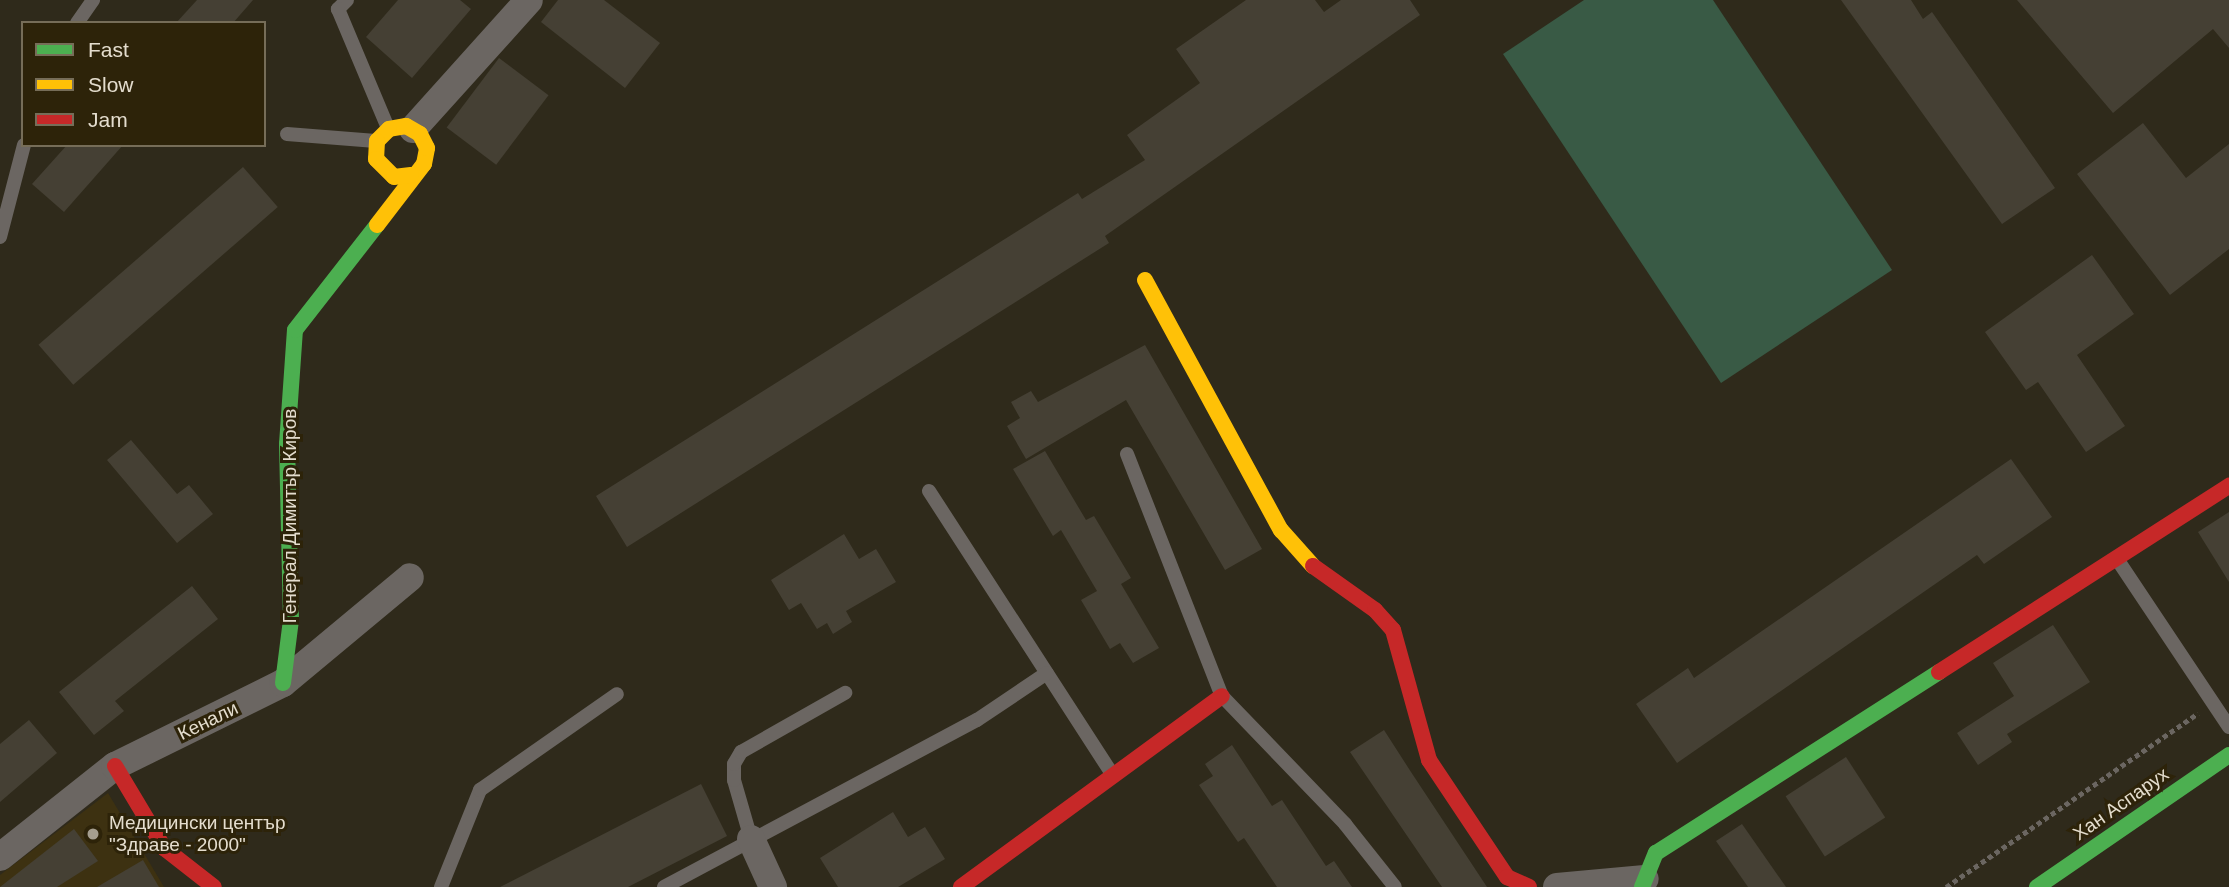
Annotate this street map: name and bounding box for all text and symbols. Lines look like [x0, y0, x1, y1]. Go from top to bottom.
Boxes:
legend [21, 21, 266, 147]
text: Fast [88, 38, 129, 61]
text: Slow [88, 73, 134, 96]
text: Jam [88, 108, 128, 131]
street label: Генерал Димитър Киров [279, 409, 301, 623]
street label: Кенали [174, 697, 242, 745]
street label: Хан Аспарух [2069, 763, 2173, 845]
place label: Медицински център "Здраве - 2000" [109, 812, 285, 856]
marker: Медицински център "Здраве - 2000" [83, 824, 103, 844]

